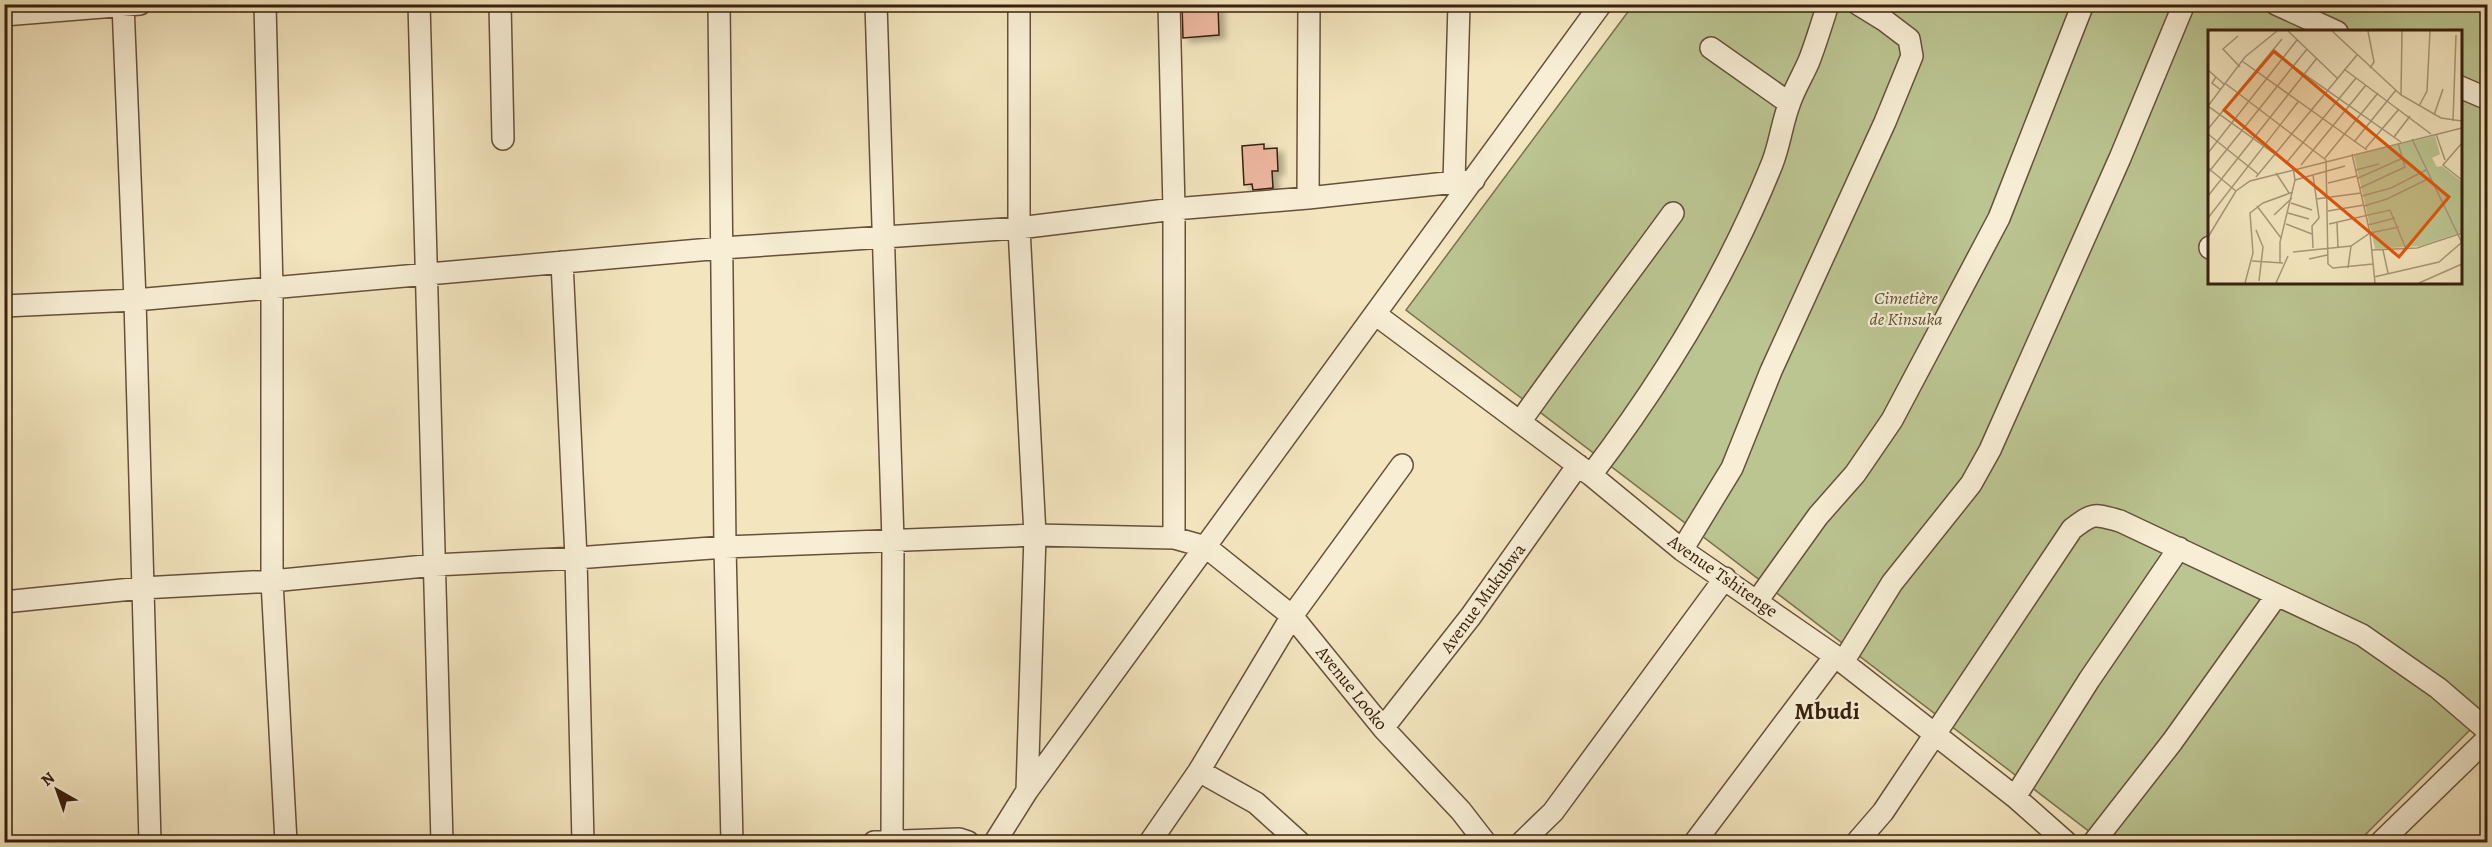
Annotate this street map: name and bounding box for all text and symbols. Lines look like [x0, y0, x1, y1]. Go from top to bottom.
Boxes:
inset map [2208, 30, 2462, 284]
park label: Cimetière de Kinsuka [1869, 286, 1943, 331]
street label: Avenue Tshitenge [1662, 529, 1783, 623]
street label: Avenue Mukubwa [1434, 538, 1531, 658]
street label: Avenue Looko [1310, 640, 1393, 735]
district label: Mbudi [1794, 695, 1860, 727]
north arrow [27, 760, 87, 820]
text: N [36, 767, 60, 791]

